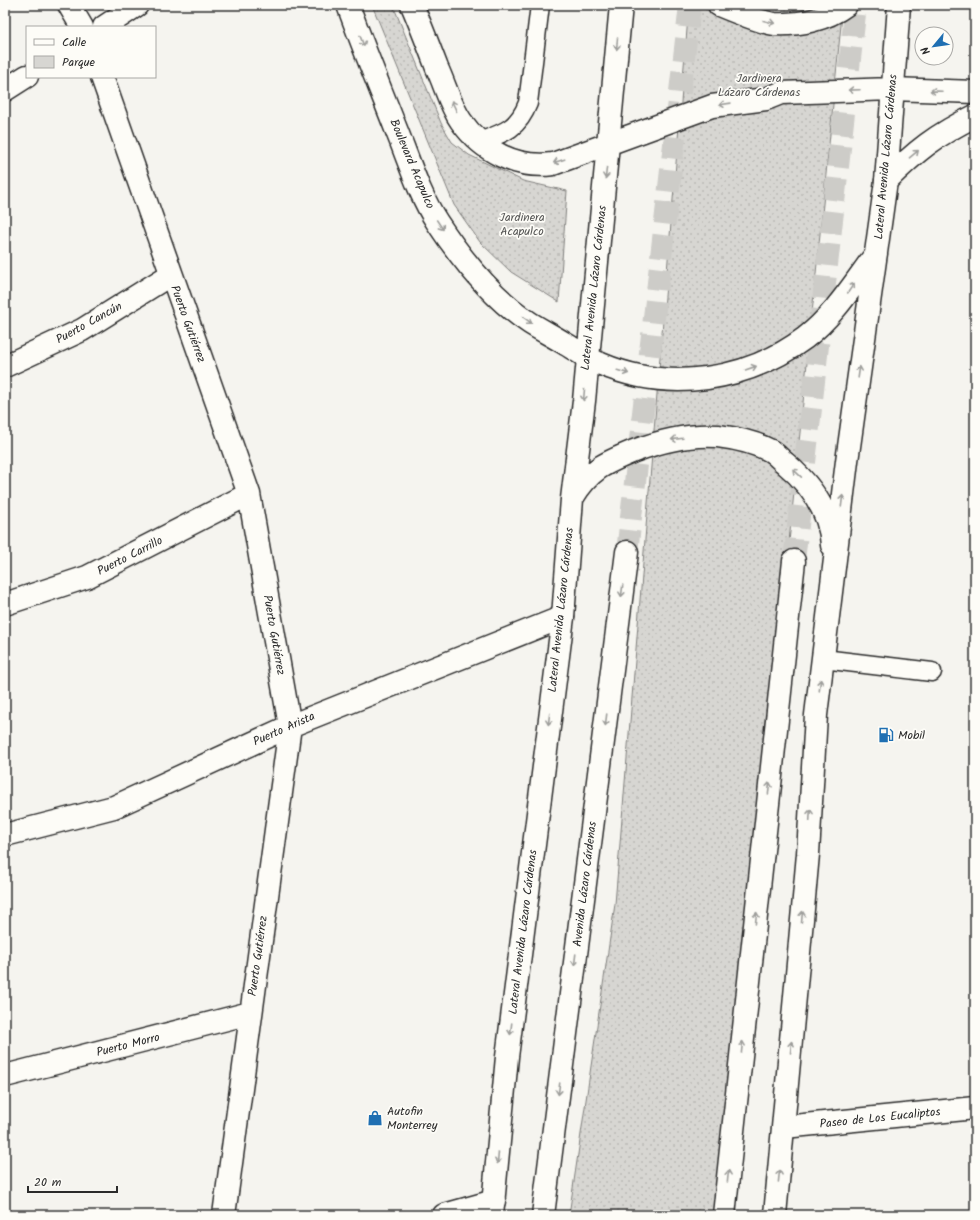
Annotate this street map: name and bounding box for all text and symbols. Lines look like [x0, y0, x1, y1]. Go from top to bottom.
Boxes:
one-way arrow [763, 19, 776, 26]
legend [26, 26, 156, 78]
north arrow [914, 26, 954, 66]
text: Calle [62, 33, 87, 52]
one-way arrow [358, 35, 366, 47]
one-way arrow [613, 37, 620, 50]
text: N [917, 43, 936, 58]
text: Parque [62, 53, 96, 72]
park label: Jardinera Lázaro Cárdenas [718, 69, 800, 102]
street label: Lateral Avenida Lázaro Cárdenas [869, 74, 903, 240]
one-way arrow [848, 87, 861, 94]
one-way arrow [930, 87, 943, 94]
one-way arrow [719, 100, 732, 108]
one-way arrow [450, 101, 457, 113]
street label: Boulevard Acapulco [384, 116, 440, 212]
one-way arrow [908, 150, 919, 159]
one-way arrow [553, 158, 565, 166]
one-way arrow [602, 166, 610, 179]
street label: Lateral Avenida Lázaro Cárdenas [576, 205, 612, 371]
park label: Jardinera Acapulco [499, 208, 545, 241]
one-way arrow [435, 220, 444, 231]
street label: Puerto Gutiérrez [165, 283, 211, 365]
one-way arrow [847, 283, 855, 294]
street label: Puerto Cancún [52, 297, 126, 349]
one-way arrow [521, 316, 532, 324]
one-way arrow [744, 363, 756, 371]
one-way arrow [855, 366, 863, 379]
one-way arrow [616, 369, 629, 376]
one-way arrow [580, 388, 588, 401]
one-way arrow [671, 435, 684, 443]
one-way arrow [792, 469, 802, 478]
one-way arrow [838, 494, 846, 507]
street label: Lateral Avenida Lázaro Cárdenas [543, 527, 579, 693]
street label: Puerto Carrillo [94, 531, 166, 581]
one-way arrow [619, 584, 626, 597]
street label: Puerto Gutiérrez [258, 593, 290, 677]
one-way arrow [816, 679, 824, 692]
street label: Puerto Arista [250, 707, 318, 751]
one-way arrow [545, 712, 553, 725]
one-way arrow [602, 713, 610, 726]
fuel station icon: Mobil [877, 726, 895, 744]
place label: Mobil [898, 726, 925, 745]
one-way arrow [766, 782, 773, 795]
one-way arrow [807, 809, 814, 822]
street label: Avenida Lázaro Cárdenas [568, 820, 602, 948]
street label: Lateral Avenida Lázaro Cárdenas [503, 849, 543, 1015]
one-way arrow [798, 911, 806, 924]
one-way arrow [752, 912, 759, 925]
street label: Puerto Gutiérrez [243, 915, 273, 997]
one-way arrow [571, 953, 579, 966]
one-way arrow [507, 1022, 515, 1035]
street label: Puerto Morro [94, 1028, 162, 1062]
one-way arrow [738, 1041, 746, 1054]
one-way arrow [787, 1041, 795, 1054]
one-way arrow [555, 1082, 563, 1095]
place label: Autofin Monterrey [387, 1102, 438, 1135]
street label: Paseo de Los Eucaliptos [819, 1102, 941, 1134]
shop icon: Autofin Monterrey [366, 1109, 384, 1127]
one-way arrow [494, 1151, 502, 1164]
scale bar [28, 1168, 117, 1194]
one-way arrow [724, 1170, 732, 1183]
one-way arrow [775, 1170, 783, 1183]
text: 20 m [34, 1173, 62, 1192]

